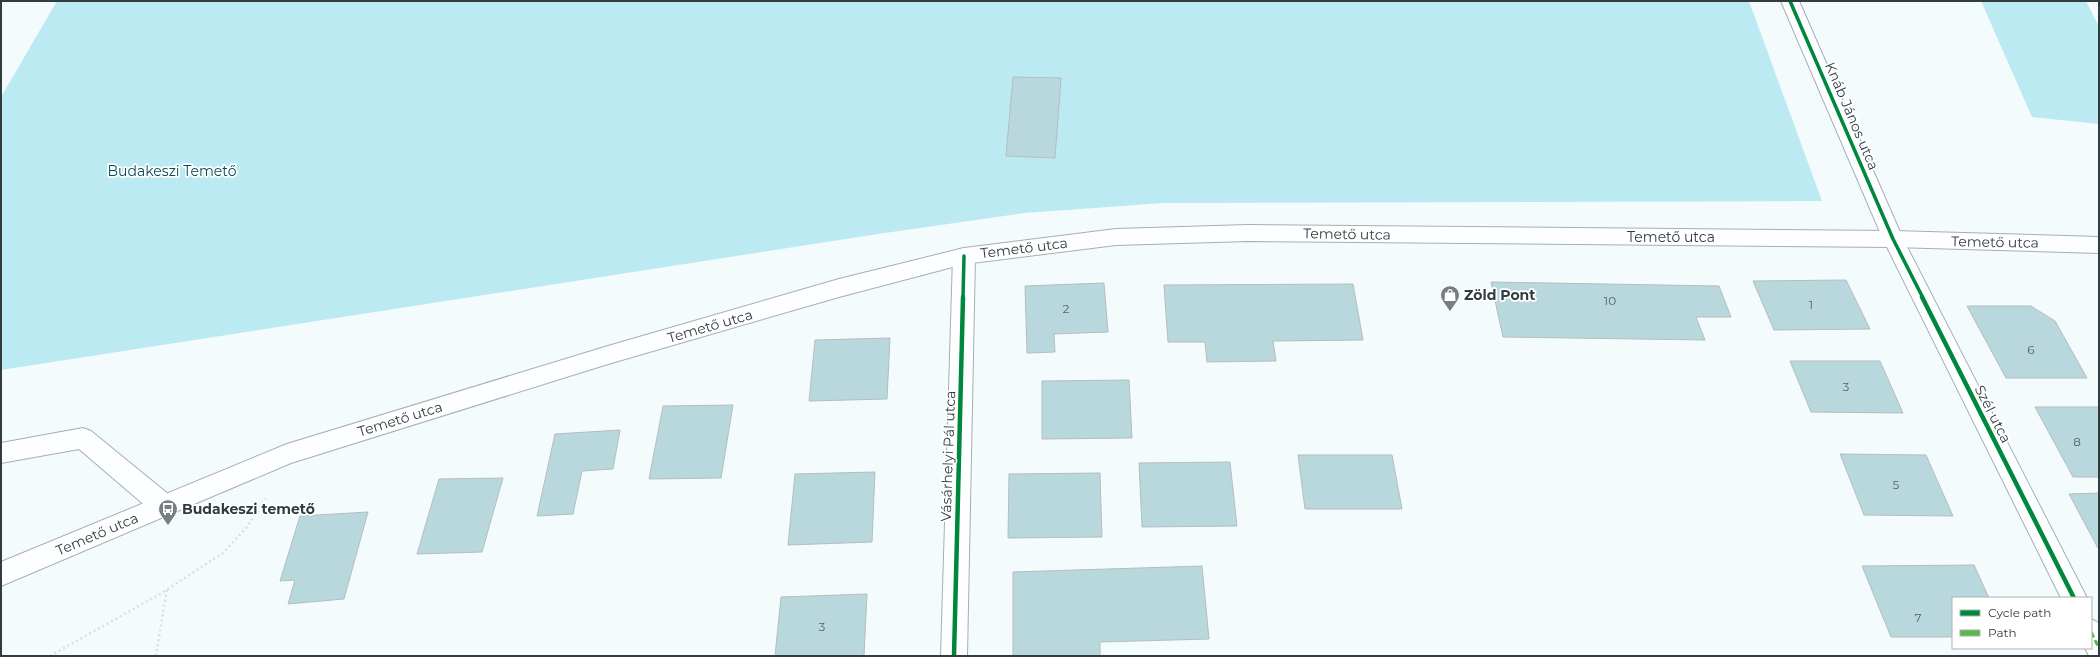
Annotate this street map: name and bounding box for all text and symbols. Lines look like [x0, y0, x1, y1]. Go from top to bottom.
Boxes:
street label: Knáb János utca [1821, 59, 1883, 173]
park label: Budakeszi Temető [108, 162, 237, 180]
street label: Temető utca [1303, 224, 1391, 244]
street label: Temető utca [1627, 228, 1715, 246]
street label: Temető utca [1951, 232, 2039, 252]
street label: Temető utca [979, 234, 1069, 262]
shop icon: Zöld Pont [1439, 284, 1461, 312]
place label: Zöld Pont [1464, 286, 1535, 304]
house number: 10 [1604, 293, 1616, 308]
house number: 1 [1809, 297, 1813, 312]
house number: 2 [1063, 301, 1070, 316]
street label: Temető utca [665, 305, 755, 347]
house number: 6 [2027, 342, 2035, 357]
house number: 3 [1843, 379, 1850, 394]
street label: Szél utca [1971, 382, 2015, 446]
street label: Vásárhelyi Pál utca [937, 390, 959, 522]
street label: Temető utca [355, 398, 445, 440]
house number: 8 [2073, 434, 2081, 449]
house number: 5 [1893, 477, 1900, 492]
bus stop icon: Budakeszi temető [157, 498, 179, 526]
place label: Budakeszi temető [182, 500, 315, 518]
street label: Temető utca [53, 509, 141, 559]
legend [1952, 597, 2092, 649]
text: Cycle path [1988, 605, 2051, 620]
house number: 7 [1914, 610, 1922, 625]
house number: 3 [819, 619, 826, 634]
text: Path [1988, 625, 2017, 640]

